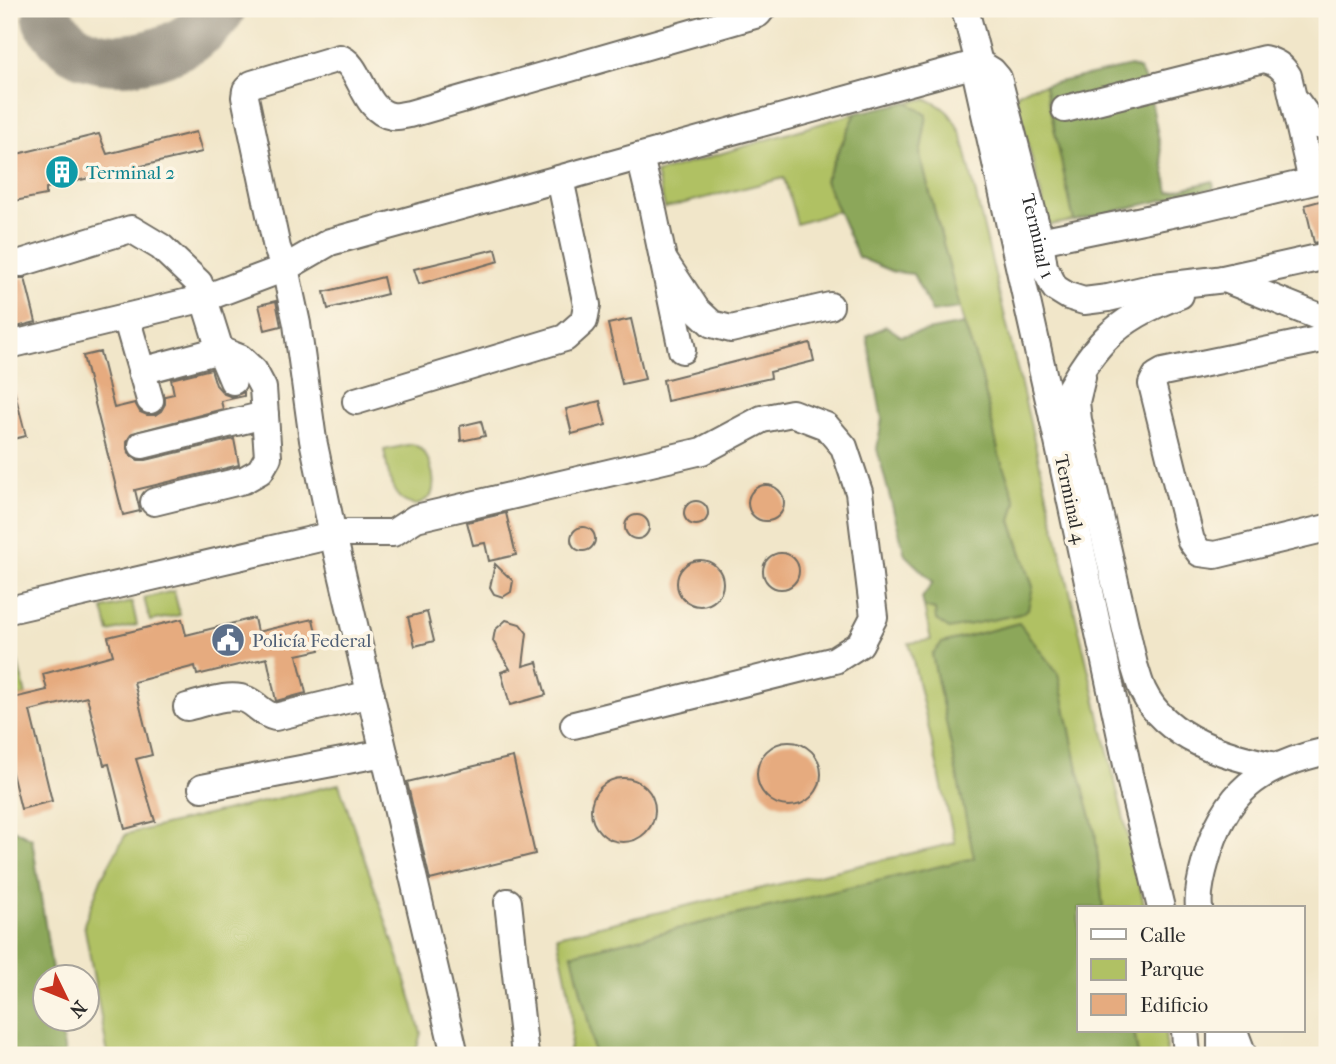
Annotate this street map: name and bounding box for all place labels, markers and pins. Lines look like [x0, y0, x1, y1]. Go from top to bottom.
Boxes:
building icon: Terminal 2 [43, 153, 81, 191]
place label: Terminal 2 [86, 162, 175, 184]
public building icon: Policía Federal [209, 621, 247, 659]
place label: Policía Federal [252, 630, 372, 652]

